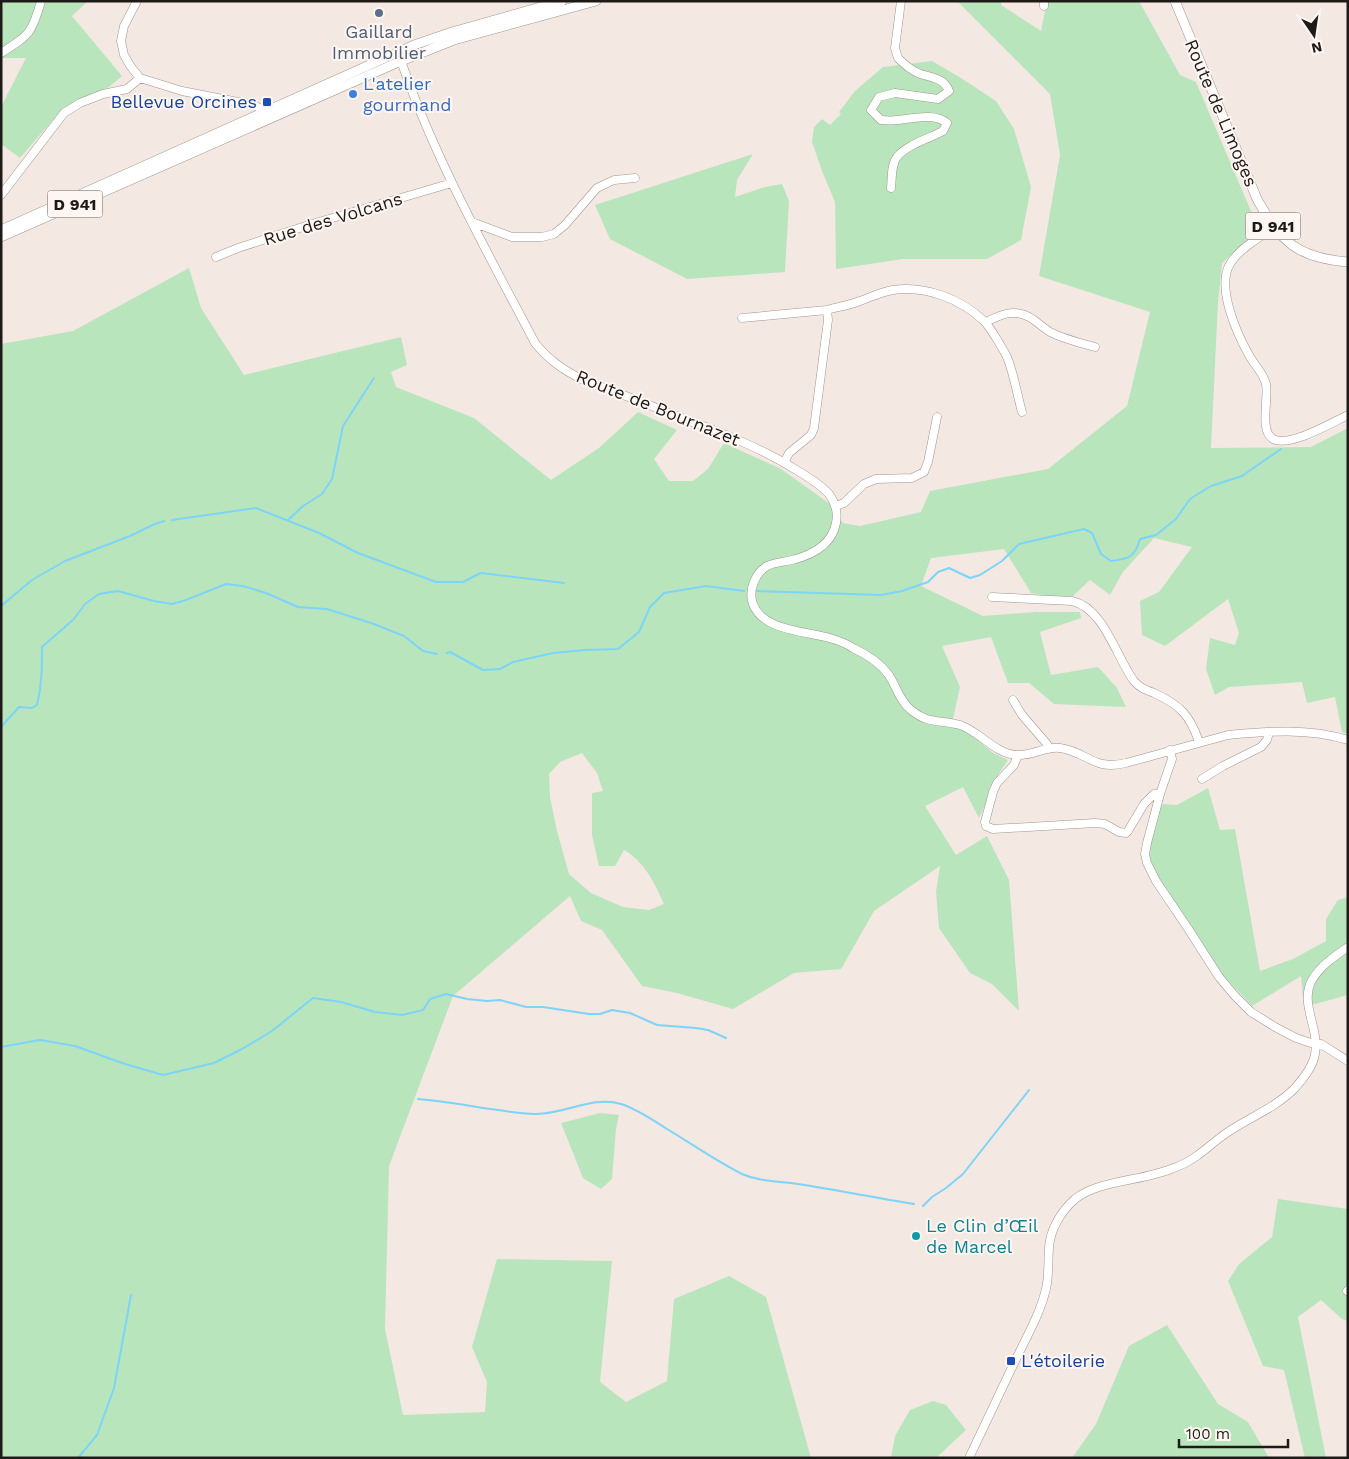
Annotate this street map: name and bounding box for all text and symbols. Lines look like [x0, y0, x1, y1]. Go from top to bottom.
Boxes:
marker: Gaillard Immobilier [373, 7, 385, 19]
north arrow [1289, 10, 1339, 60]
place label: Gaillard Immobilier [332, 21, 426, 63]
street label: Route de Limoges [1181, 36, 1262, 190]
text: N [1310, 39, 1324, 57]
place label: L'atelier gourmand [363, 73, 452, 115]
marker: L'atelier gourmand [347, 88, 359, 100]
place label: Bellevue Orcines [110, 91, 257, 112]
marker: Bellevue Orcines [261, 96, 273, 108]
street label: Rue des Volcans [261, 187, 405, 250]
road number: D 941 [48, 190, 102, 218]
road number: D 941 [1246, 212, 1300, 240]
street label: Route de Bournazet [573, 365, 744, 450]
place label: Le Clin d’Œil de Marcel [926, 1215, 1039, 1257]
marker: Le Clin d’Œil de Marcel [910, 1230, 922, 1242]
place label: L'étoilerie [1021, 1350, 1105, 1371]
marker: L'étoilerie [1005, 1355, 1017, 1367]
scale bar [1179, 1416, 1288, 1448]
text: 100 m [1186, 1425, 1230, 1443]

